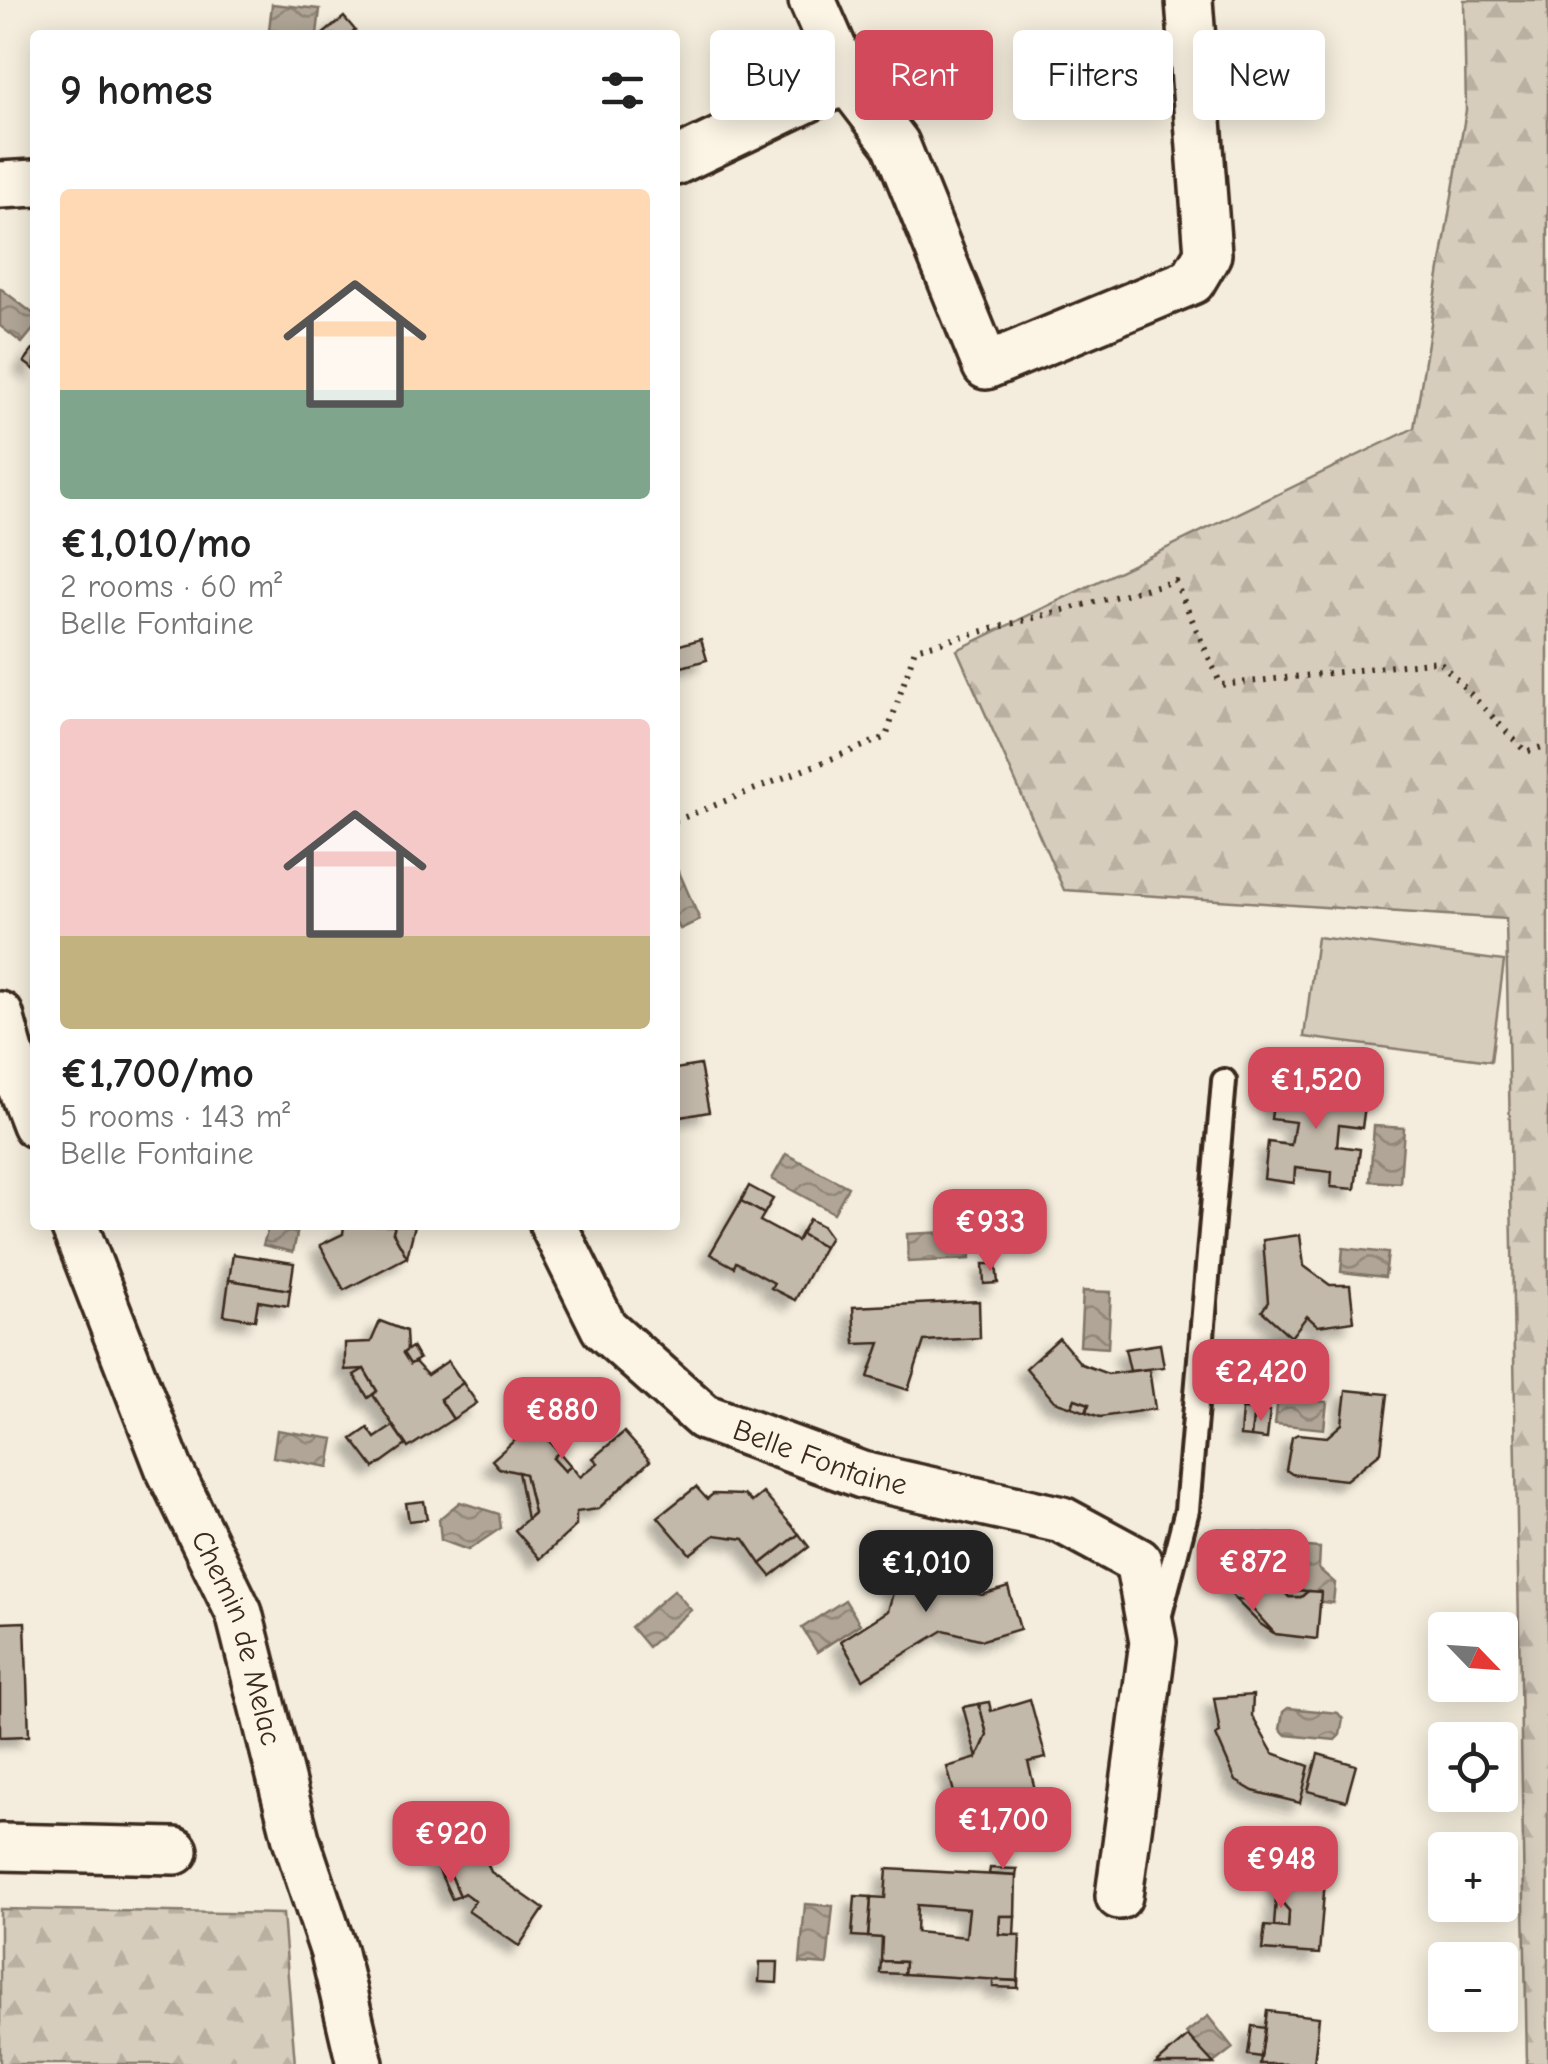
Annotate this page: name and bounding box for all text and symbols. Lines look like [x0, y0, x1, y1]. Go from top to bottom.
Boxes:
chip: Buy [710, 30, 835, 120]
chip: Rent [855, 30, 993, 120]
chip: Filters [1013, 30, 1173, 120]
chip: New [1193, 30, 1325, 120]
icon: filters [595, 63, 650, 118]
text: 9 homes [60, 66, 213, 115]
icon: home [265, 254, 445, 434]
text: €1,010/mo [60, 519, 252, 568]
text: 2 rooms · 60 m² [60, 568, 282, 605]
text: Belle Fontaine [60, 605, 254, 642]
icon: home [265, 784, 445, 964]
pin: €1,520 [1235, 1047, 1397, 1132]
text: €1,700/mo [60, 1049, 254, 1098]
text: €1,520 [1270, 1061, 1362, 1098]
text: 5 rooms · 143 m² [60, 1098, 290, 1135]
text: Belle Fontaine [60, 1135, 254, 1172]
pin: €933 [931, 1189, 1049, 1274]
text: €933 [955, 1203, 1025, 1240]
pin: €2,420 [1180, 1339, 1342, 1424]
text: €2,420 [1214, 1353, 1308, 1390]
pin: €880 [503, 1377, 621, 1462]
text: €880 [525, 1391, 599, 1428]
street label: Belle Fontaine [728, 1412, 910, 1503]
street label: Chemin de Melac [184, 1525, 289, 1749]
pin: €872 [1194, 1529, 1312, 1614]
pin: €1,010 [845, 1530, 1007, 1615]
text: €872 [1219, 1543, 1287, 1580]
text: €1,010 [881, 1544, 971, 1581]
north arrow [1428, 1612, 1518, 1702]
map controls [1428, 1612, 1518, 2032]
button: locate [1428, 1722, 1518, 1812]
pin: €1,700 [922, 1787, 1084, 1872]
pin: €920 [392, 1801, 510, 1886]
text: €1,700 [957, 1801, 1049, 1838]
text: €920 [414, 1815, 488, 1852]
pin: €948 [1222, 1826, 1340, 1911]
button: + [1428, 1832, 1518, 1922]
text: €948 [1246, 1840, 1316, 1877]
button: − [1428, 1942, 1518, 2032]

